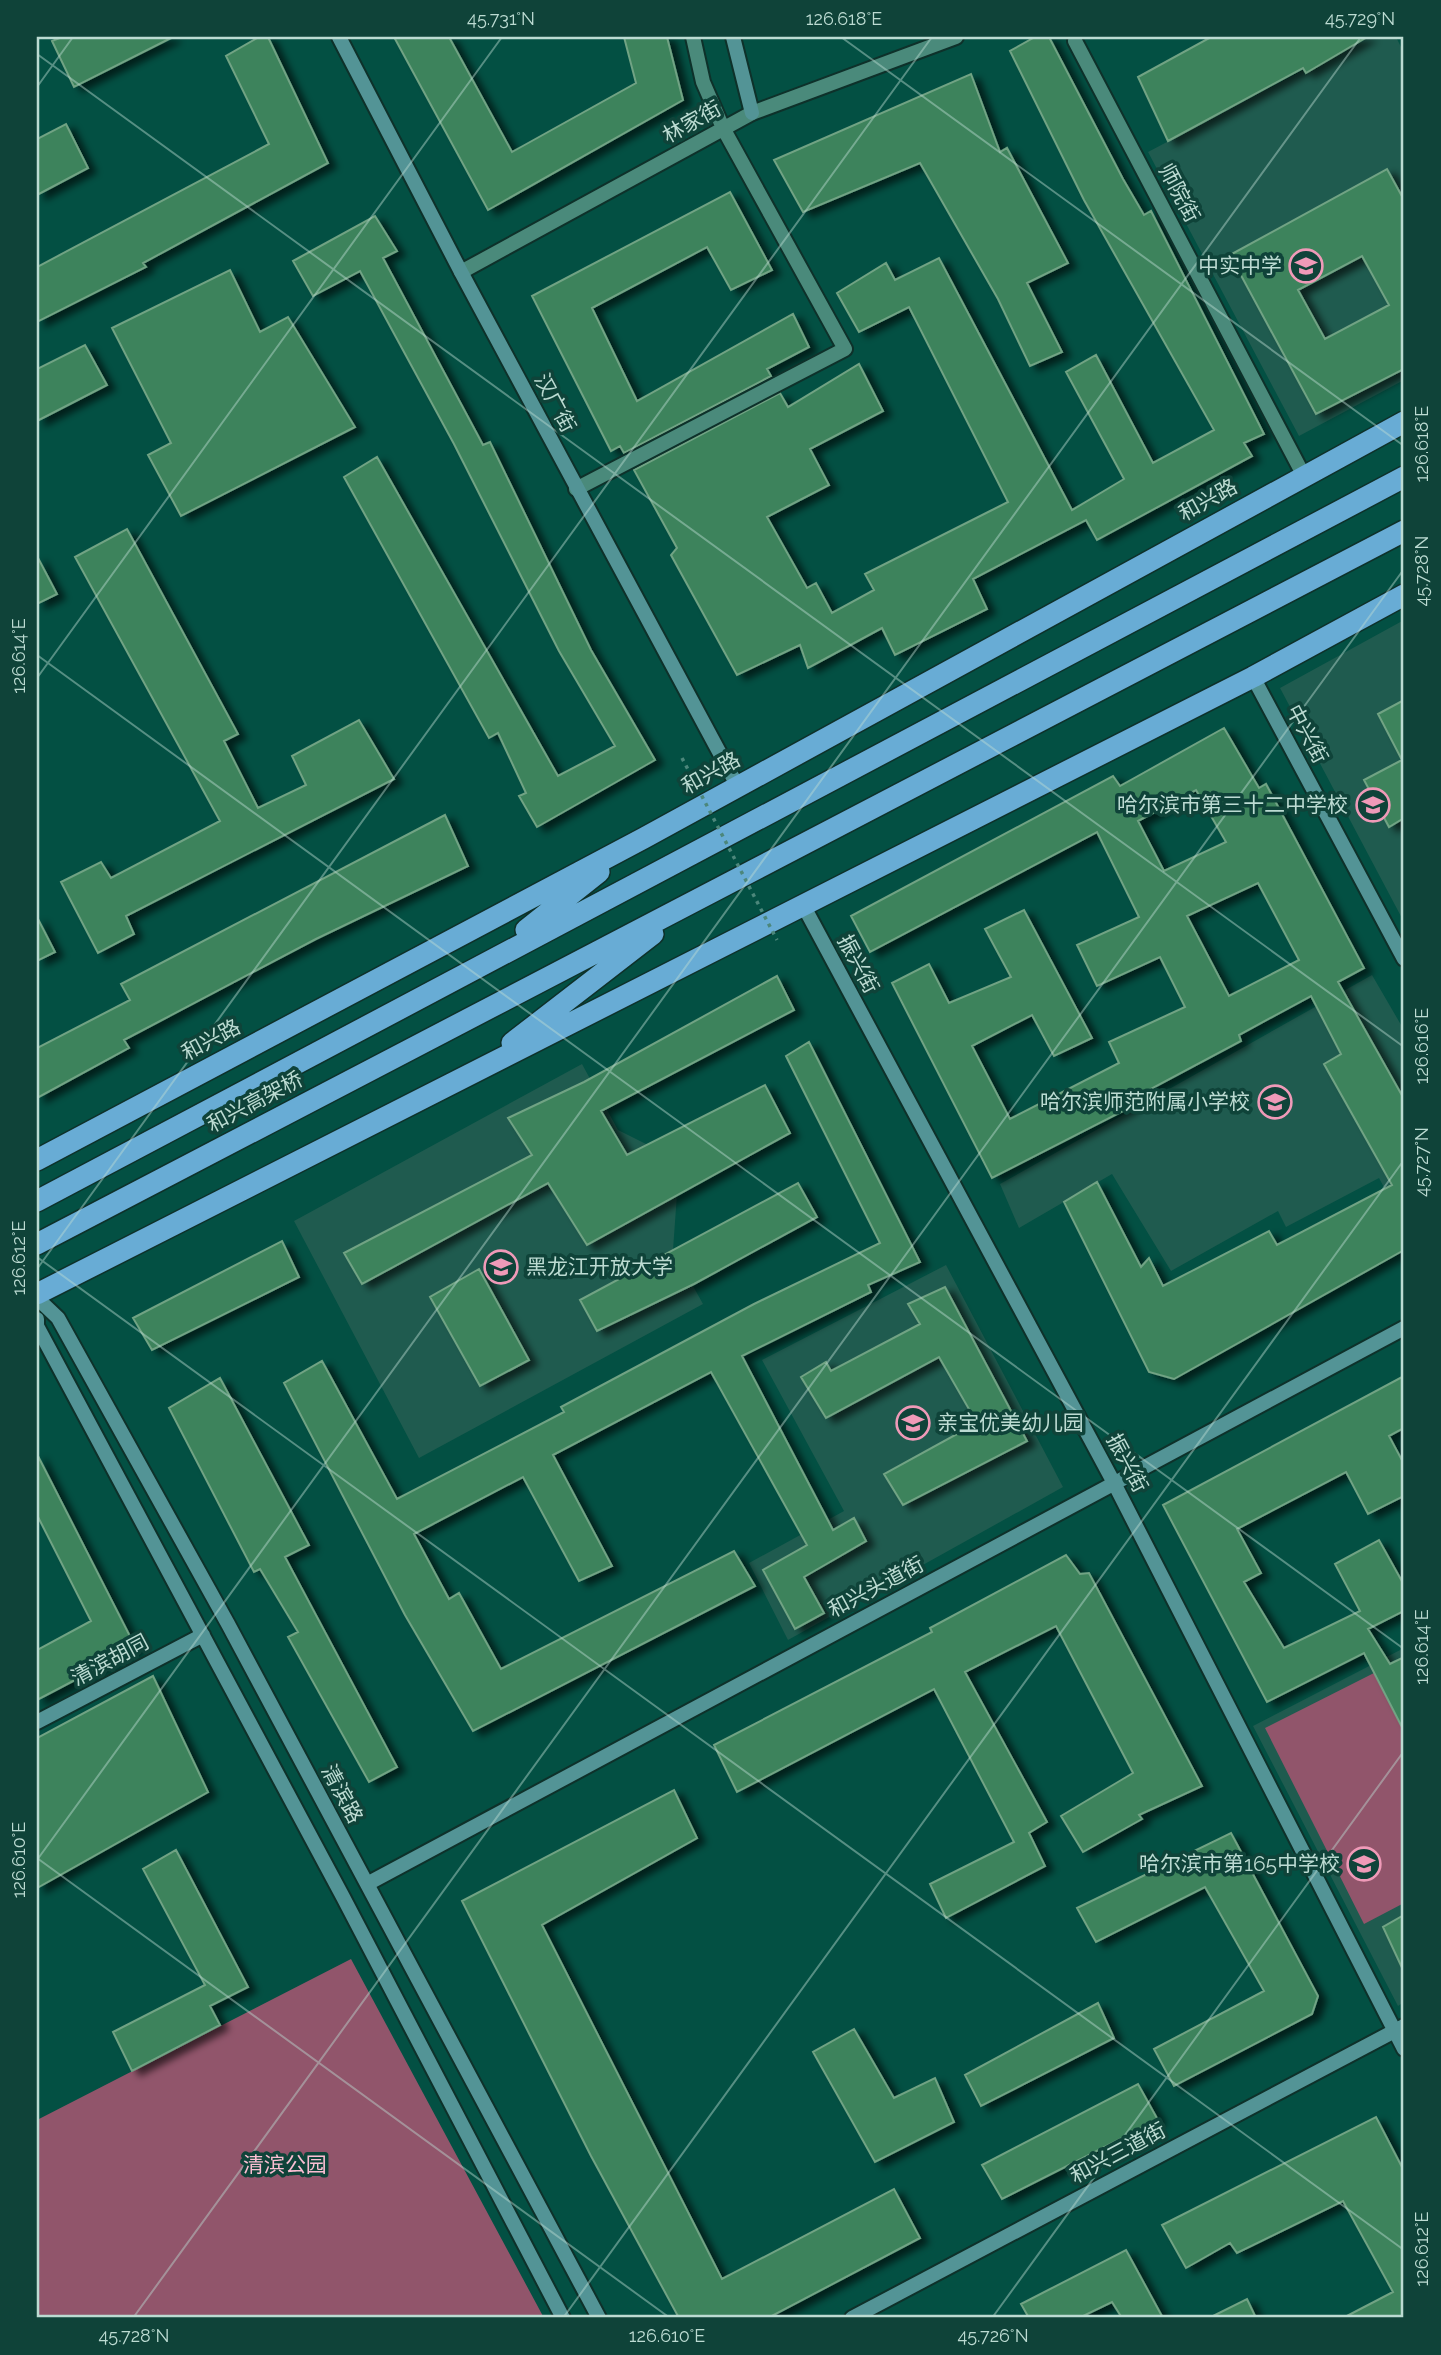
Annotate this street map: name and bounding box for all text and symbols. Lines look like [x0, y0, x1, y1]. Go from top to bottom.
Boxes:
text: 45.731°N [467, 8, 535, 29]
text: 126.618°E [806, 8, 882, 29]
text: 45.729°N [1325, 8, 1395, 29]
street label: 林家街 [658, 95, 725, 148]
street label: 师院街 [1154, 159, 1205, 226]
school or university icon: 中实中学 [1287, 247, 1325, 285]
place label: 中实中学 [1198, 253, 1282, 278]
street label: 汉广街 [530, 369, 581, 436]
text: 126.618°E [1411, 406, 1432, 482]
street label: 和兴路 [1174, 473, 1241, 526]
text: 45.728°N [1411, 536, 1432, 606]
text: 126.614°E [8, 618, 29, 694]
street label: 中兴街 [1282, 700, 1333, 767]
street label: 和兴路 [677, 746, 744, 799]
school or university icon: 哈尔滨市第三十二中学校 [1354, 786, 1392, 824]
place label: 哈尔滨市第三十二中学校 [1117, 792, 1348, 817]
street label: 振兴街 [833, 930, 884, 997]
text: 126.616°E [1411, 1008, 1432, 1084]
street label: 和兴路 [177, 1014, 244, 1065]
street label: 和兴高架桥 [203, 1066, 307, 1137]
school or university icon: 哈尔滨师范附属小学校 [1256, 1083, 1294, 1121]
place label: 哈尔滨师范附属小学校 [1040, 1089, 1250, 1114]
text: 45.727°N [1411, 1127, 1432, 1197]
text: 126.612°E [8, 1221, 29, 1295]
school or university icon: 黑龙江开放大学 [482, 1248, 520, 1286]
place label: 黑龙江开放大学 [526, 1254, 673, 1279]
school or university icon: 亲宝优美幼儿园 [894, 1404, 932, 1442]
place label: 亲宝优美幼儿园 [937, 1410, 1084, 1435]
street label: 振兴街 [1102, 1429, 1153, 1496]
street label: 和兴头道街 [824, 1551, 928, 1622]
text: 126.614°E [1411, 1609, 1432, 1685]
street label: 清滨胡同 [67, 1629, 153, 1690]
street label: 清滨路 [317, 1760, 368, 1827]
text: 126.610°E [8, 1822, 29, 1898]
school or university icon: 哈尔滨市第165中学校 [1345, 1845, 1383, 1883]
place label: 哈尔滨市第165中学校 [1139, 1851, 1340, 1876]
street label: 和兴三道街 [1066, 2117, 1170, 2188]
park label: 清滨公园 [243, 2152, 327, 2177]
text: 126.612°E [1411, 2212, 1432, 2286]
text: 45.728°N [99, 2325, 169, 2346]
text: 126.610°E [629, 2325, 705, 2346]
text: 45.726°N [957, 2325, 1029, 2346]

